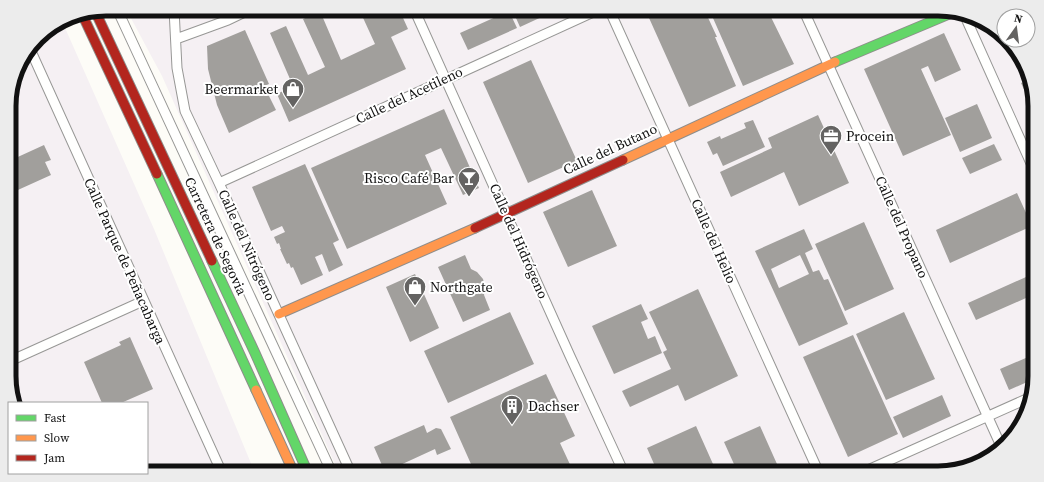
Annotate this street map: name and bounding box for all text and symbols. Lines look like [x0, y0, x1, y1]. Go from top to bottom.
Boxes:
north arrow [996, 8, 1036, 48]
text: N [1013, 11, 1024, 27]
street label: Calle del Acetileno [352, 61, 466, 129]
shop icon: Beermarket [280, 76, 306, 109]
place label: Beermarket [204, 79, 278, 99]
street label: Calle del Butano [560, 118, 661, 180]
office icon: Procein [818, 123, 844, 156]
place label: Procein [846, 126, 895, 146]
bar icon: Risco Café Bar [456, 165, 482, 198]
place label: Risco Café Bar [364, 168, 454, 188]
street label: Calle del Propano [871, 173, 934, 282]
street label: Carretera de Segovia [180, 174, 253, 299]
street label: Calle Parque de Peñacabarga [79, 175, 171, 348]
street label: Calle del Hidrógeno [485, 180, 553, 302]
street label: Calle del Nitrógeno [213, 186, 281, 304]
street label: Calle del Helio [686, 195, 742, 287]
shop icon: Northgate [402, 274, 428, 307]
place label: Northgate [430, 277, 493, 297]
building icon: Dachser [499, 393, 525, 426]
place label: Dachser [528, 396, 579, 416]
legend [8, 402, 148, 474]
text: Fast [44, 410, 66, 426]
text: Slow [44, 430, 70, 446]
text: Jam [43, 450, 65, 466]

